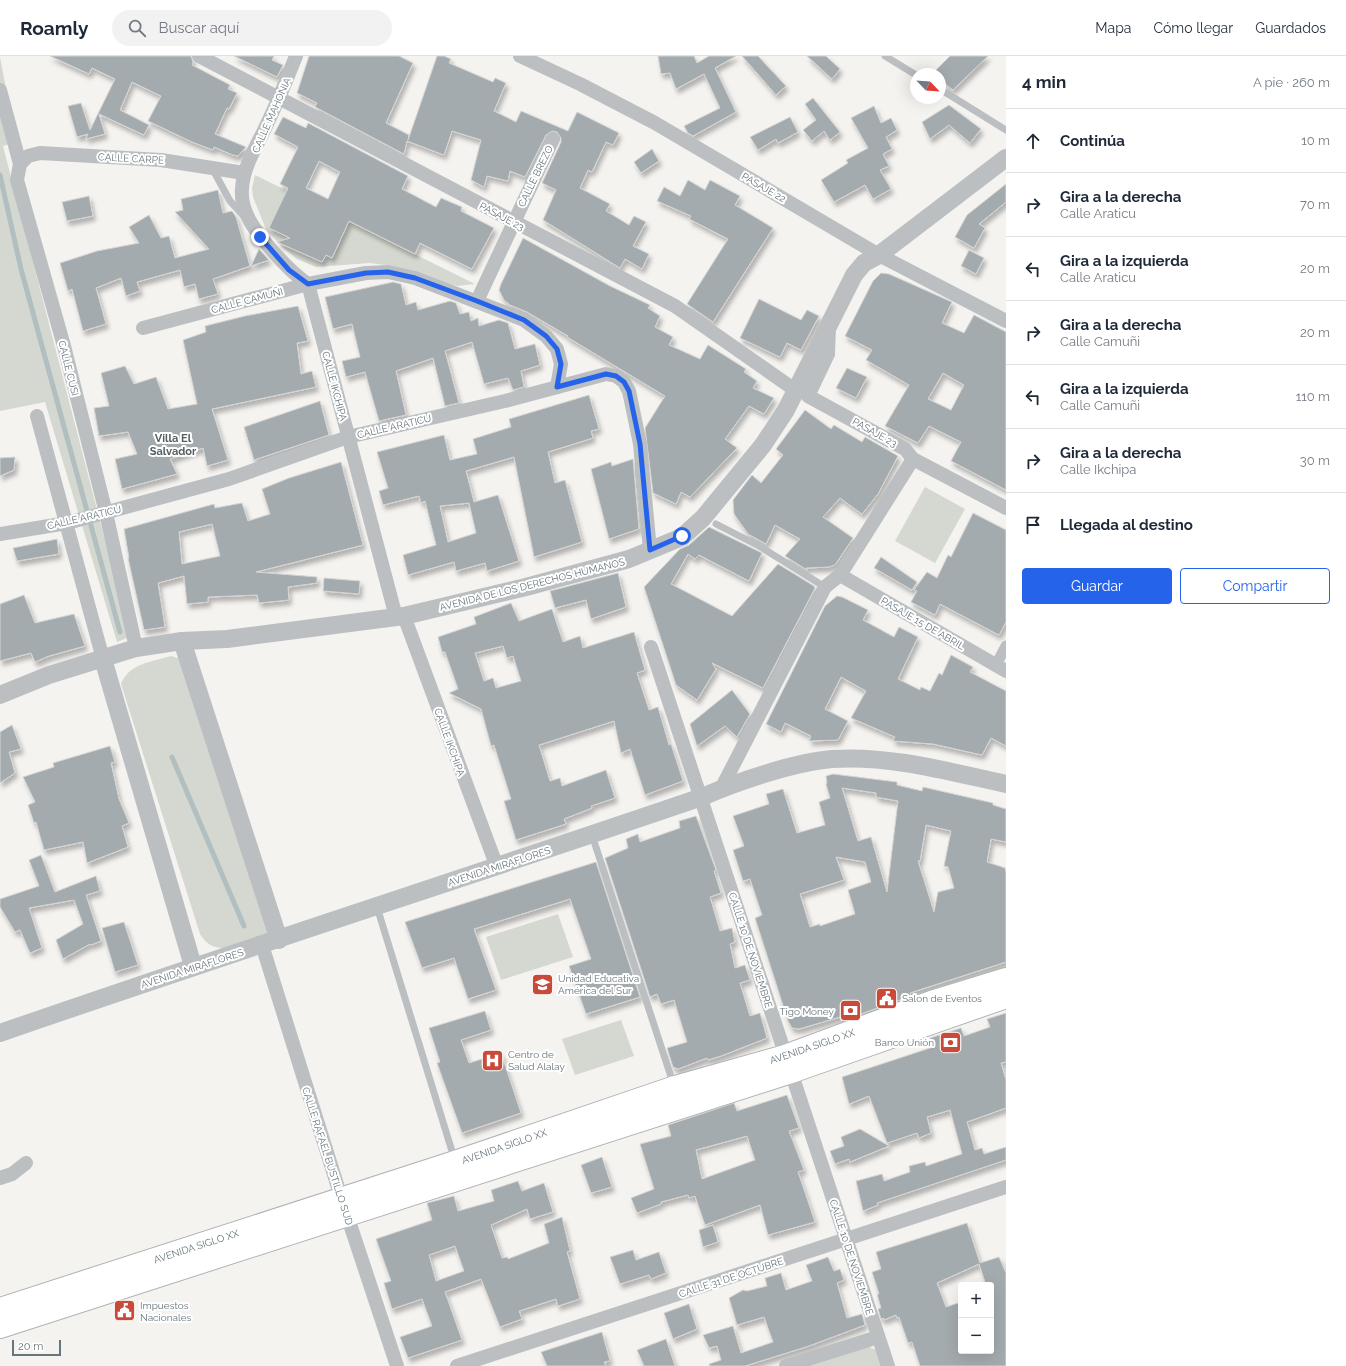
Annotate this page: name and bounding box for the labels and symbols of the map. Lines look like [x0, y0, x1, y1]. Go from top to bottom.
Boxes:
north arrow [910, 68, 946, 104]
street label: CALLE MAHONIA [250, 76, 293, 155]
street label: CALLE BREZO [516, 143, 555, 209]
street label: CALLE CARPE [98, 151, 164, 166]
street label: PASAJE 22 [740, 170, 788, 204]
street label: PASAJE 23 [478, 200, 526, 233]
route end [251, 228, 269, 246]
street label: CALLE CAMUÑI [210, 286, 284, 315]
street label: CALLE CUSI [56, 339, 81, 397]
street label: CALLE IKCHIPA [320, 350, 349, 422]
street label: CALLE ARATICU [356, 413, 432, 440]
street label: PASAJE 23 [851, 416, 899, 449]
district label: Villa El Salvador [150, 432, 197, 458]
street label: CALLE ARATICU [46, 504, 122, 531]
route start [673, 527, 691, 545]
street label: AVENIDA DE LOS DERECHOS HUMANOS [438, 556, 626, 613]
street label: PASAJE 15 DE ABRIL [879, 595, 967, 652]
street label: CALLE IKCHIPA [432, 707, 467, 778]
street label: AVENIDA MIRAFLORES [446, 845, 552, 888]
street label: CALLE 10 DE NOVIEMBRE [727, 891, 774, 1009]
street label: AVENIDA MIRAFLORES [139, 947, 245, 990]
school or university icon: Unidad Educativa América del Sur [529, 971, 555, 997]
place label: Unidad Educativa América del Sur [558, 973, 639, 996]
public building icon: Salon de Eventos [874, 985, 900, 1011]
place label: Salon de Eventos [902, 993, 982, 1004]
bank icon: Tigo Money [837, 998, 863, 1024]
place label: Tigo Money [779, 1006, 835, 1017]
street label: AVENIDA SIGLO XX [768, 1027, 857, 1066]
bank icon: Banco Unión [937, 1029, 963, 1055]
place label: Banco Unión [875, 1037, 934, 1048]
hospital icon: Centro de Salud Alalay [479, 1047, 505, 1073]
place label: Centro de Salud Alalay [508, 1049, 566, 1072]
street label: CALLE RAFAEL BUSTILLO SUD [300, 1086, 355, 1226]
street label: AVENIDA SIGLO XX [460, 1127, 549, 1166]
street label: CALLE 10 DE NOVIEMBRE [828, 1198, 875, 1316]
street label: AVENIDA SIGLO XX [152, 1227, 241, 1265]
street label: CALLE 31 DE OCTUBRE [678, 1255, 785, 1300]
public building icon: Impuestos Nacionales [111, 1298, 137, 1324]
place label: Impuestos Nacionales [140, 1300, 192, 1323]
scale bar [12, 1338, 61, 1357]

